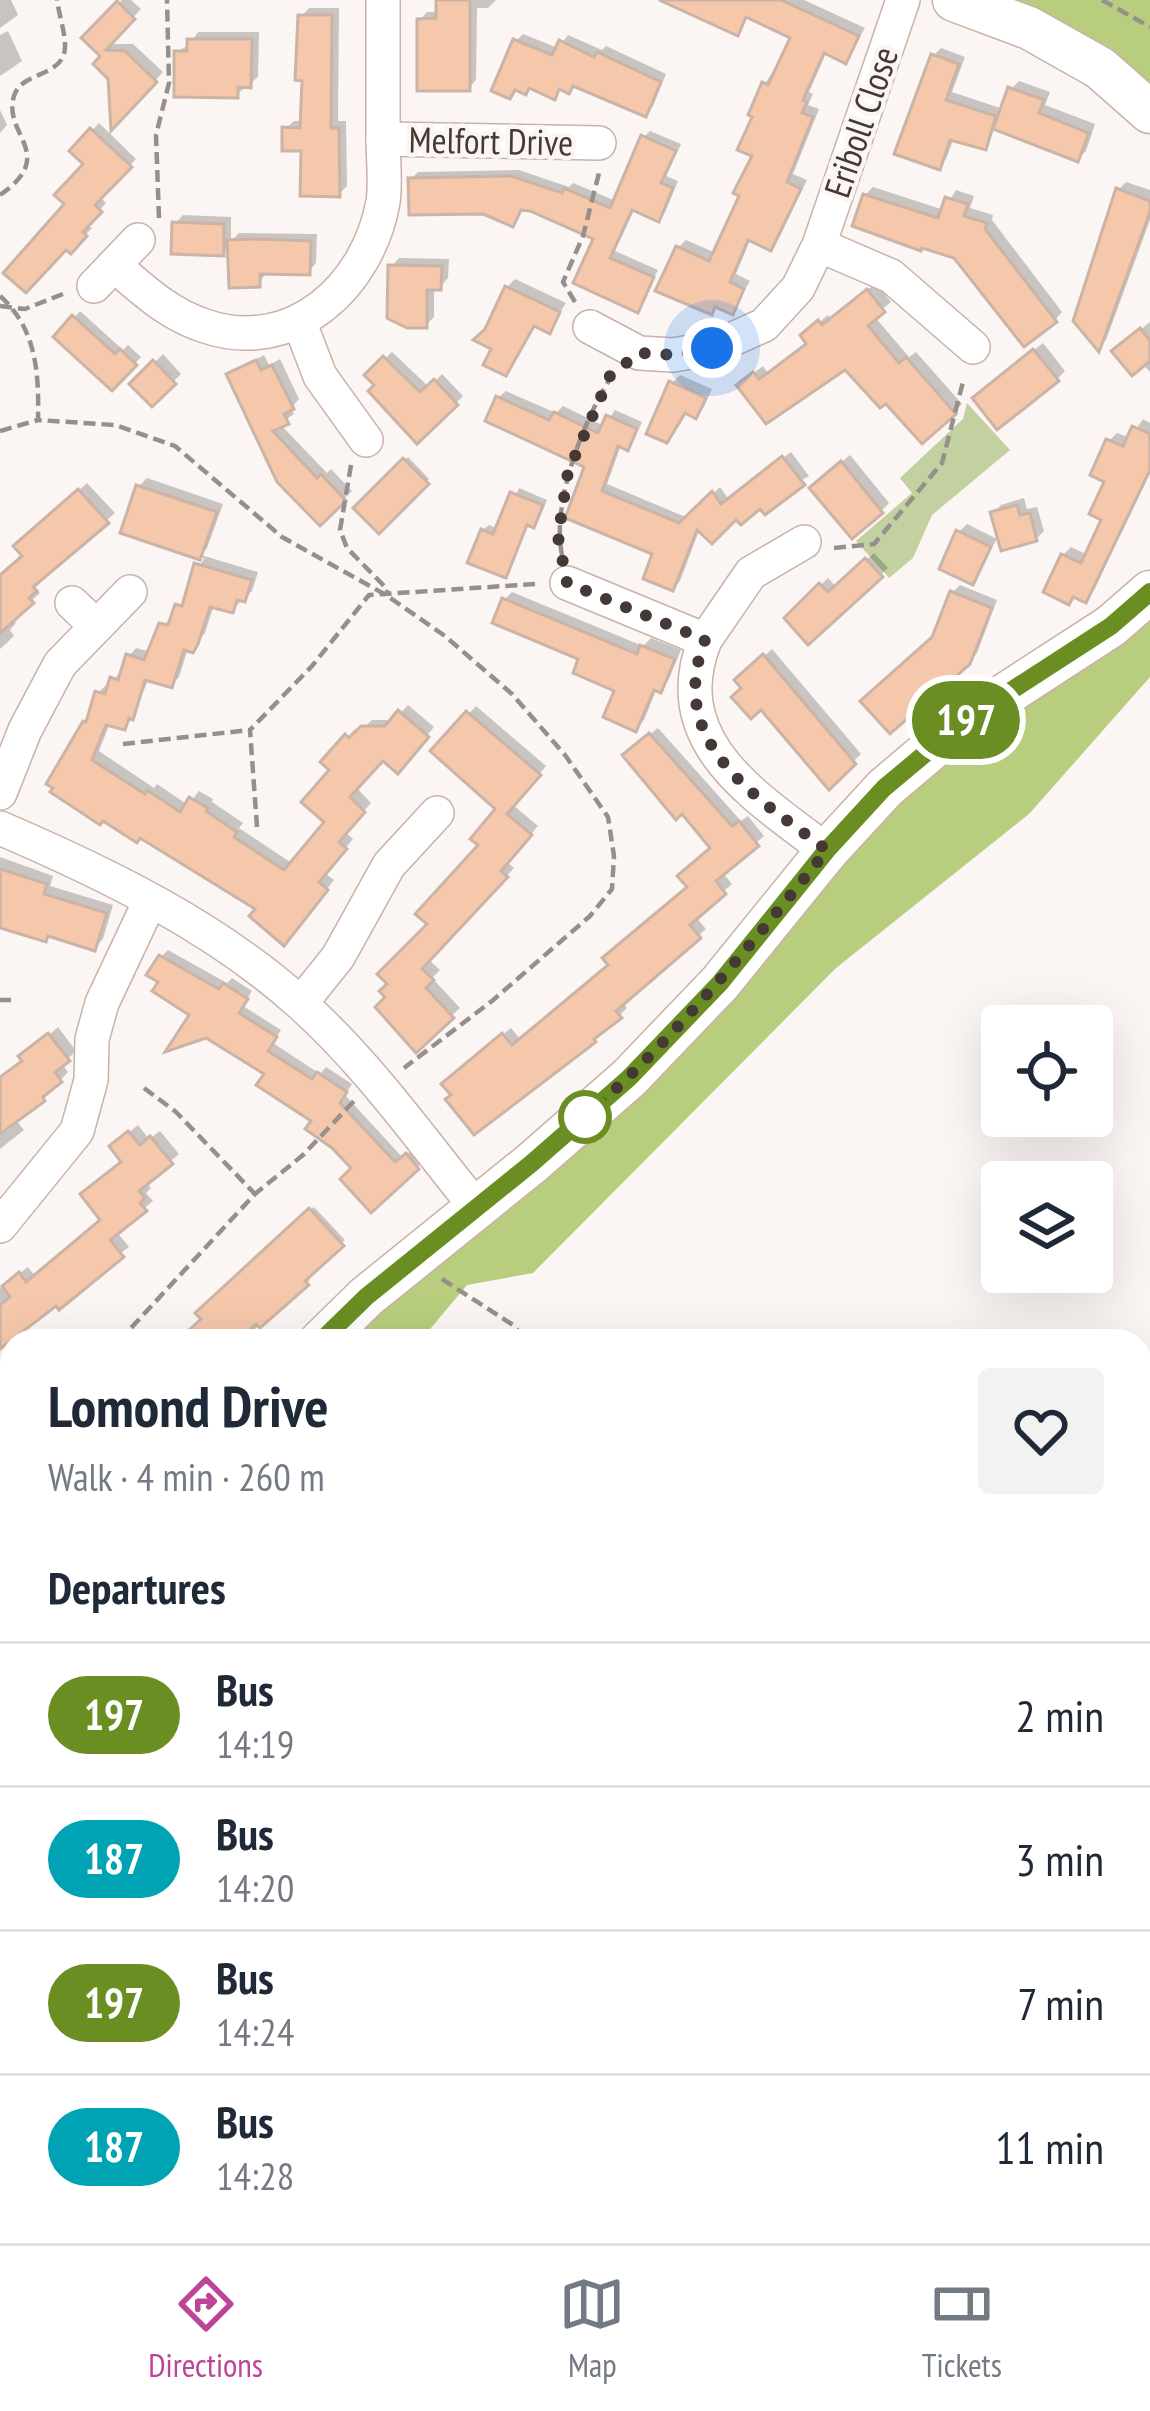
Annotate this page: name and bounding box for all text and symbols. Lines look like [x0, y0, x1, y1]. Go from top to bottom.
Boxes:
street label: Eriboll Close [813, 40, 908, 203]
street label: Melfort Drive [408, 116, 574, 165]
your location [682, 318, 742, 378]
line badge: 197 [897, 681, 1035, 759]
text: 197 [936, 692, 996, 747]
map controls [981, 1005, 1113, 1293]
button: locate [981, 1005, 1113, 1137]
unlabelled marker [560, 1092, 610, 1142]
button: layers [981, 1161, 1113, 1293]
button: heart [978, 1368, 1104, 1494]
text: Lomond Drive [48, 1369, 329, 1443]
text: Walk · 4 min · 260 m [48, 1451, 325, 1502]
text: Departures [48, 1558, 226, 1616]
text: Bus [216, 1660, 274, 1718]
text: 2 min [1015, 1686, 1104, 1744]
text: 197 [84, 1687, 144, 1742]
text: 14:19 [216, 1718, 294, 1769]
text: Bus [216, 1804, 274, 1862]
text: 3 min [1015, 1830, 1104, 1888]
text: 187 [84, 1831, 144, 1886]
text: 14:20 [216, 1862, 294, 1913]
text: Bus [216, 1948, 274, 2006]
text: 7 min [1017, 1974, 1104, 2032]
text: 197 [84, 1975, 144, 2030]
text: 14:24 [216, 2006, 294, 2057]
text: Bus [216, 2092, 274, 2150]
text: 11 min [995, 2118, 1104, 2176]
text: 187 [84, 2119, 144, 2174]
text: 14:28 [216, 2150, 294, 2201]
tab: Directions [148, 2271, 263, 2386]
tab: Map [559, 2271, 625, 2386]
tab: Tickets [922, 2271, 1002, 2386]

